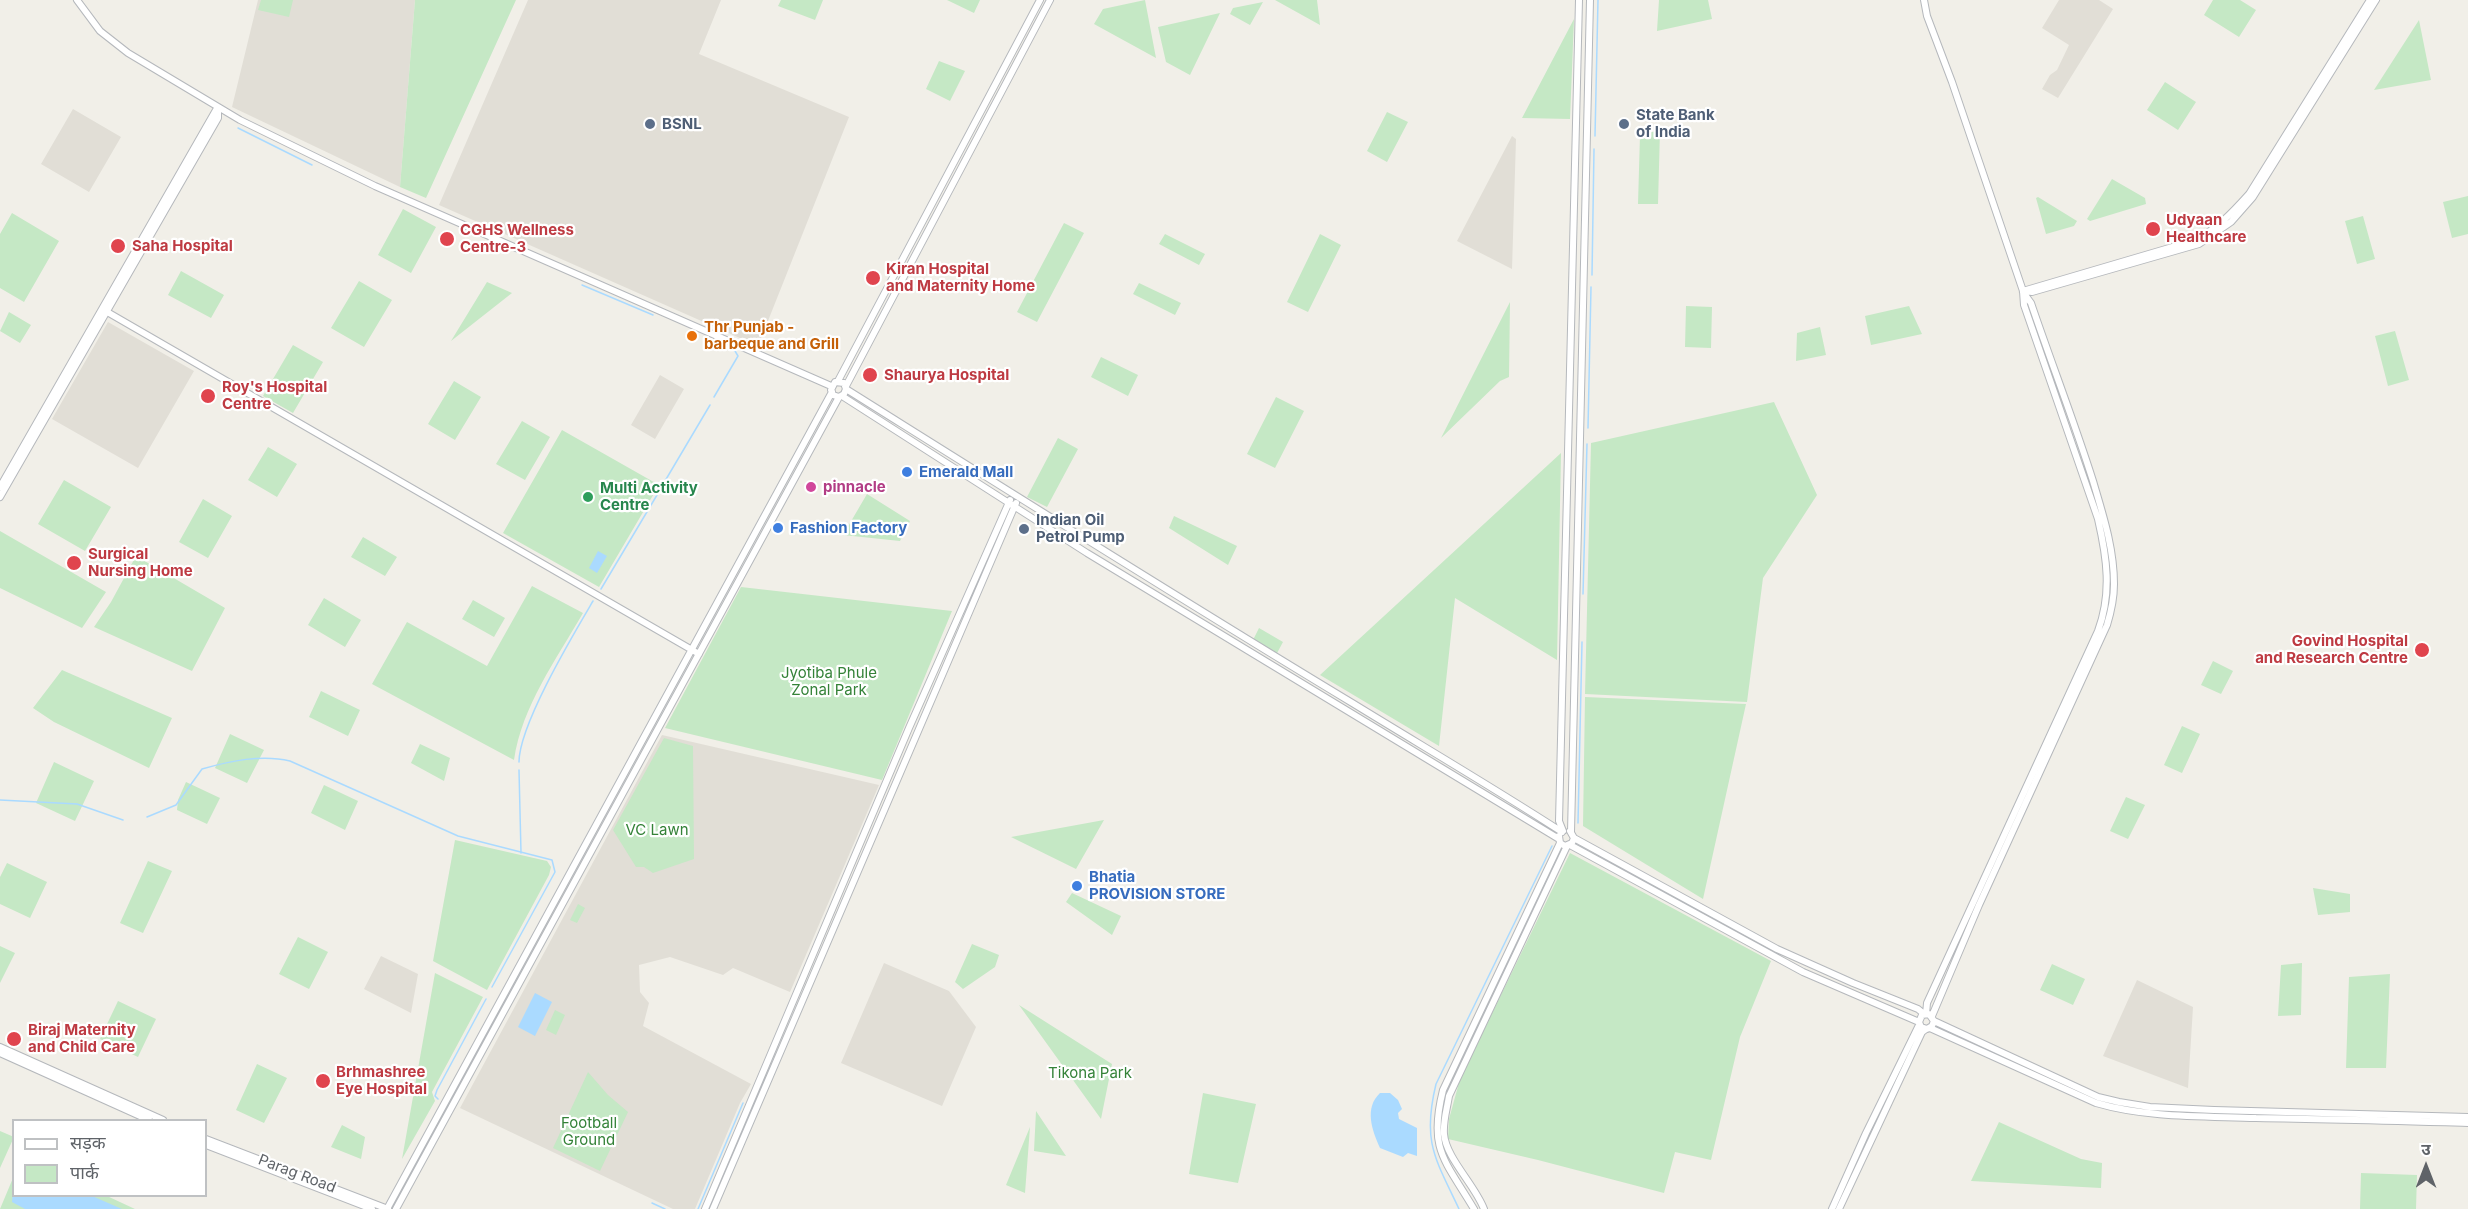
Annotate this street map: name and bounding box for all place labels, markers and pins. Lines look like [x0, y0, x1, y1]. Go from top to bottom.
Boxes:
place label: State Bank of India [1636, 106, 1715, 141]
place label: BSNL [662, 115, 702, 133]
marker: BSNL [643, 117, 657, 131]
marker: State Bank of India [1617, 117, 1631, 131]
place label: Udyaan Healthcare [2166, 211, 2247, 246]
marker: Udyaan Healthcare [2144, 220, 2162, 238]
place label: CGHS Wellness Centre-3 [460, 221, 574, 256]
marker: CGHS Wellness Centre-3 [438, 230, 456, 248]
marker: Saha Hospital [109, 237, 127, 255]
place label: Saha Hospital [132, 237, 233, 255]
place label: Kiran Hospital and Maternity Home [886, 260, 1035, 295]
marker: Kiran Hospital and Maternity Home [864, 269, 882, 287]
place label: Thr Punjab - barbeque and Grill [704, 318, 839, 353]
marker: Thr Punjab - barbeque and Grill [685, 329, 699, 343]
marker: Shaurya Hospital [861, 366, 879, 384]
place label: Shaurya Hospital [884, 366, 1009, 384]
place label: Roy's Hospital Centre [222, 378, 327, 413]
marker: Roy's Hospital Centre [199, 387, 217, 405]
place label: Emerald Mall [919, 463, 1013, 481]
marker: Emerald Mall [900, 465, 914, 479]
place label: pinnacle [823, 478, 886, 496]
place label: Multi Activity Centre [600, 479, 698, 514]
marker: pinnacle [804, 480, 818, 494]
marker: Multi Activity Centre [581, 490, 595, 504]
place label: Indian Oil Petrol Pump [1036, 511, 1125, 546]
place label: Fashion Factory [790, 519, 907, 537]
marker: Fashion Factory [771, 521, 785, 535]
marker: Indian Oil Petrol Pump [1017, 522, 1031, 536]
place label: Surgical Nursing Home [88, 545, 193, 580]
marker: Surgical Nursing Home [65, 554, 83, 572]
place label: Govind Hospital and Research Centre [2255, 632, 2408, 667]
marker: Govind Hospital and Research Centre [2413, 641, 2431, 659]
place label: Bhatia PROVISION STORE [1089, 868, 1225, 903]
marker: Bhatia PROVISION STORE [1070, 879, 1084, 893]
place label: Biraj Maternity and Child Care [28, 1021, 136, 1056]
marker: Biraj Maternity and Child Care [5, 1030, 23, 1048]
place label: Brhmashree Eye Hospital [336, 1063, 427, 1098]
marker: Brhmashree Eye Hospital [314, 1072, 332, 1090]

